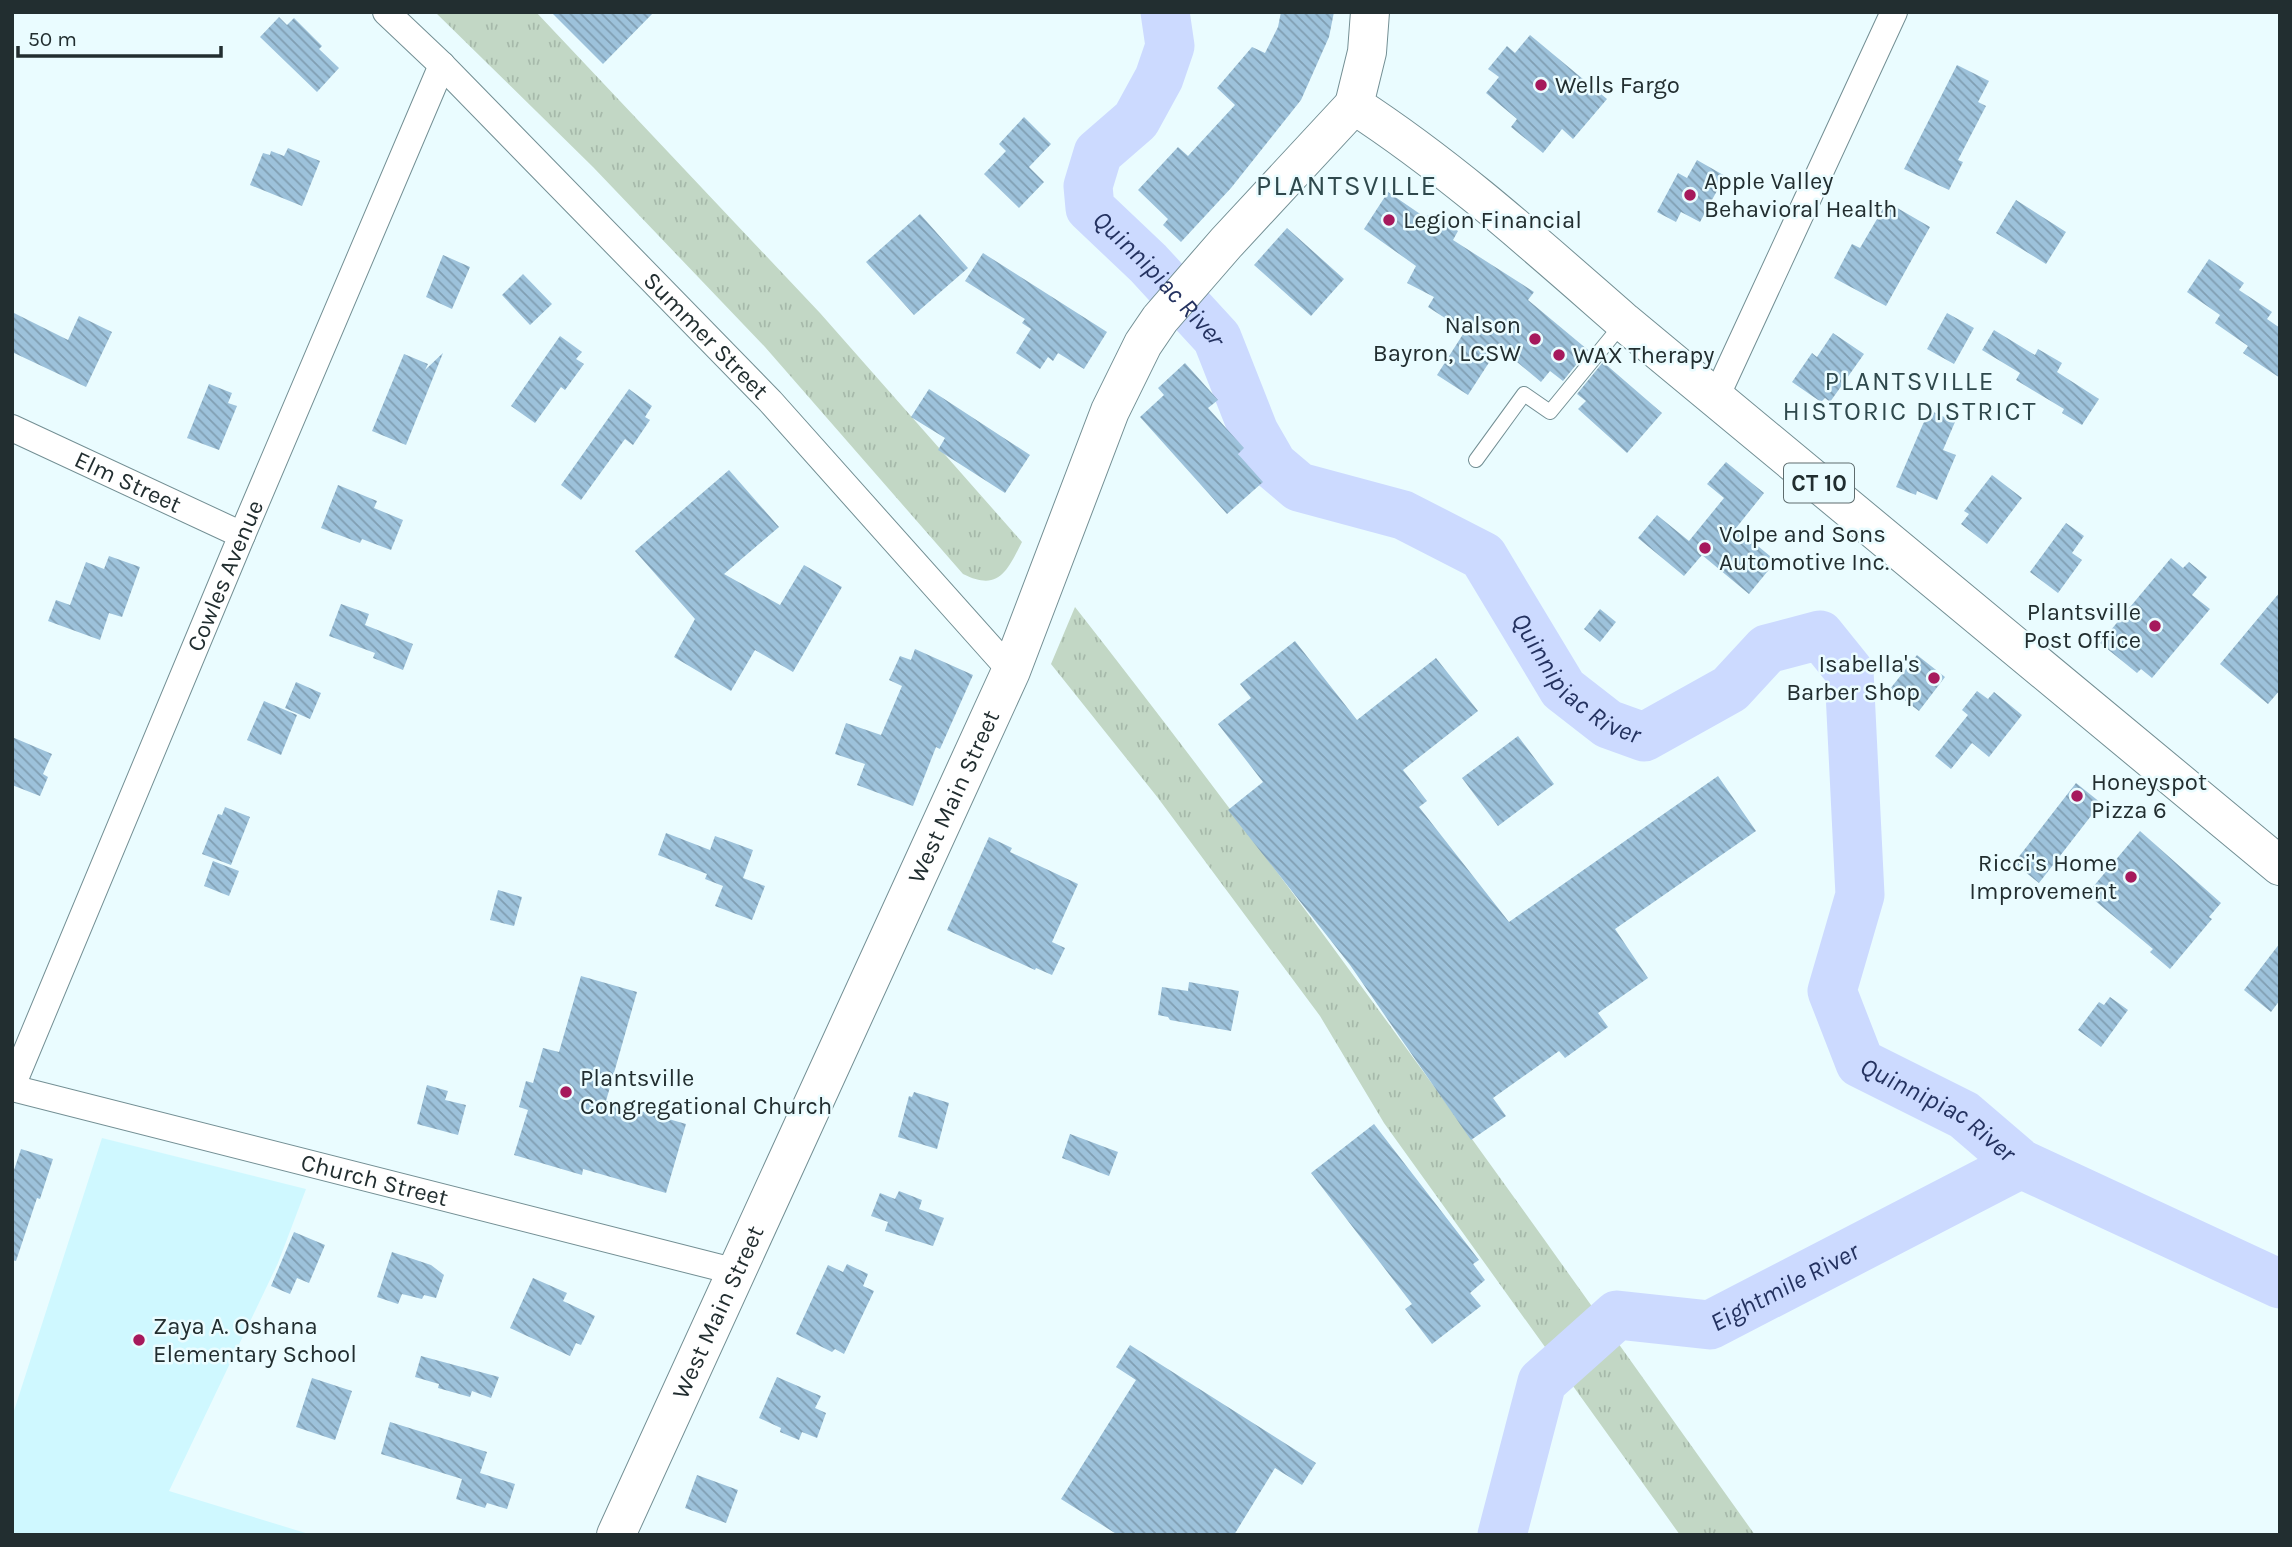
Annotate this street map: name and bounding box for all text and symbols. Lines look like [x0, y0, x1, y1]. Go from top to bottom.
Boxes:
scale bar [18, 14, 220, 58]
text: 50 m [28, 27, 77, 51]
place label: Wells Fargo [1555, 71, 1680, 99]
marker: Wells Fargo [1533, 77, 1549, 93]
place label: Apple Valley Behavioral Health [1704, 167, 1897, 223]
district label: PLANTSVILLE [1256, 169, 1438, 202]
marker: Apple Valley Behavioral Health [1682, 187, 1698, 203]
water label: Quinnipiac River [1086, 204, 1234, 350]
place label: Legion Financial [1403, 206, 1582, 234]
marker: Legion Financial [1381, 212, 1397, 228]
street label: Summer Street [638, 266, 774, 405]
place label: Nalson Bayron, LCSW [1373, 311, 1522, 367]
marker: Nalson Bayron, LCSW [1527, 331, 1543, 347]
place label: WAX Therapy [1573, 341, 1714, 369]
marker: WAX Therapy [1551, 347, 1567, 363]
district label: PLANTSVILLE HISTORIC DISTRICT [1783, 366, 2037, 427]
street label: Elm Street [70, 445, 186, 519]
road number: CT 10 [1784, 463, 1854, 503]
street label: Cowles Avenue [181, 496, 269, 656]
place label: Volpe and Sons Automotive Inc. [1719, 520, 1889, 576]
marker: Volpe and Sons Automotive Inc. [1697, 540, 1713, 556]
place label: Plantsville Post Office [2023, 598, 2141, 654]
water label: Quinnipiac River [1505, 607, 1646, 751]
marker: Plantsville Post Office [2147, 618, 2163, 634]
place label: Isabella's Barber Shop [1786, 650, 1920, 706]
marker: Isabella's Barber Shop [1926, 670, 1942, 686]
street label: West Main Street [902, 706, 1005, 887]
place label: Honeyspot Pizza 6 [2091, 768, 2207, 824]
marker: Honeyspot Pizza 6 [2069, 788, 2085, 804]
place label: Ricci's Home Improvement [1969, 849, 2117, 905]
marker: Ricci's Home Improvement [2123, 869, 2139, 885]
water label: Quinnipiac River [1855, 1051, 2023, 1169]
place label: Plantsville Congregational Church [580, 1064, 832, 1120]
marker: Plantsville Congregational Church [558, 1084, 574, 1100]
street label: Church Street [298, 1148, 451, 1212]
street label: West Main Street [666, 1221, 770, 1403]
water label: Eightmile River [1705, 1235, 1865, 1338]
place label: Zaya A. Oshana Elementary School [153, 1312, 357, 1368]
marker: Zaya A. Oshana Elementary School [131, 1332, 147, 1348]

